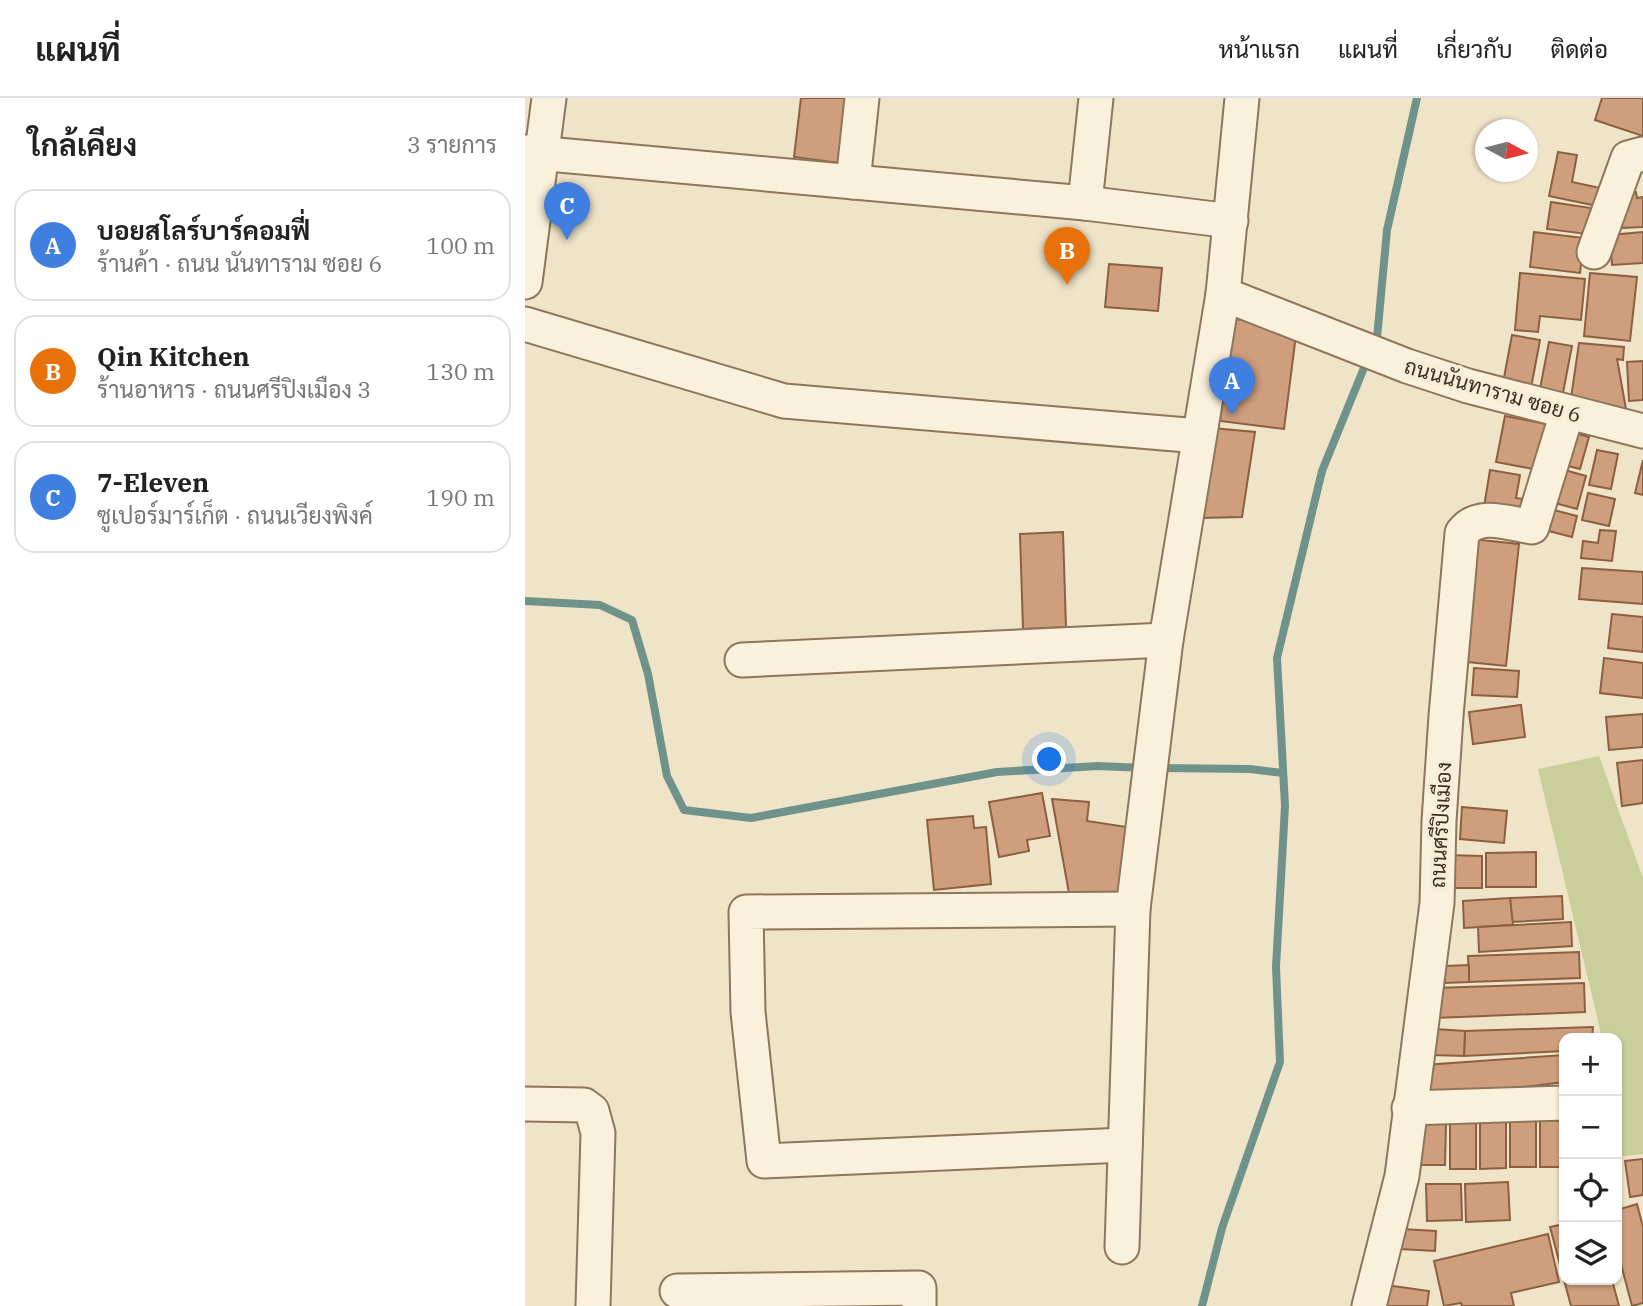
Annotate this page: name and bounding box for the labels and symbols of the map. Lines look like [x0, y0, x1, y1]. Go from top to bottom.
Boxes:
north arrow [1475, 119, 1538, 182]
pin: C [544, 182, 590, 240]
pin: B [1044, 227, 1090, 285]
street label: ถนนนันทาราม ซอย 6 [1401, 351, 1585, 429]
pin: A [1209, 357, 1255, 415]
your location [1032, 742, 1066, 776]
street label: ถนนศรีปิงเมือง [1423, 761, 1457, 889]

